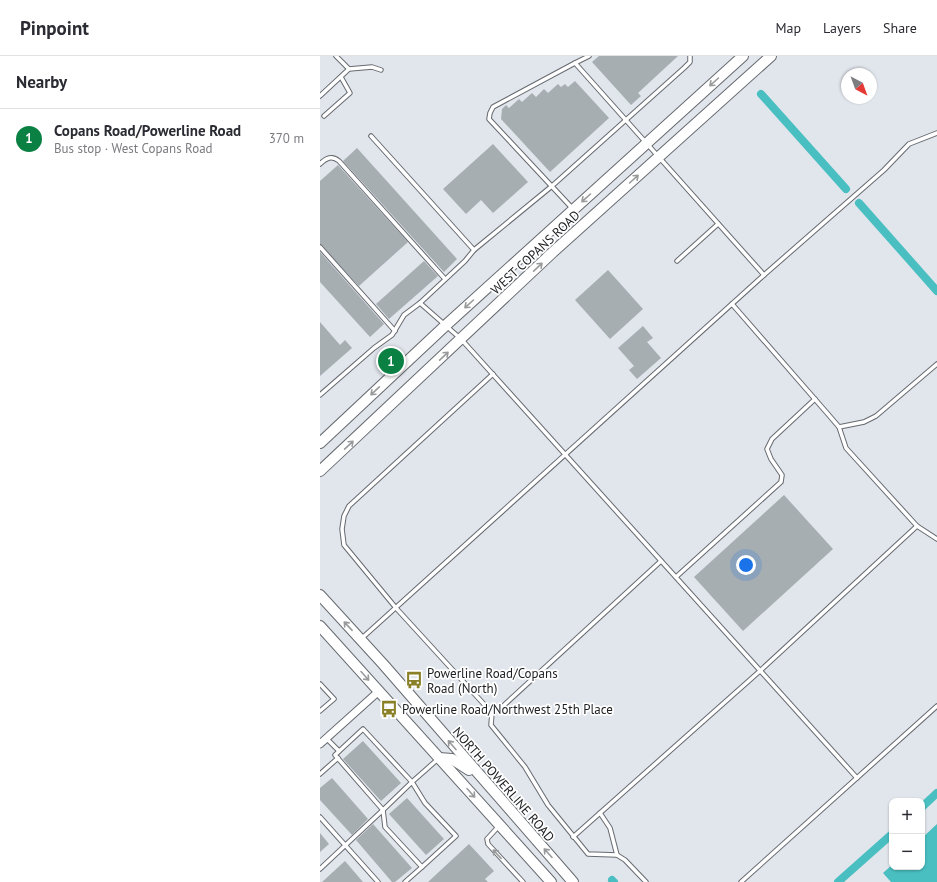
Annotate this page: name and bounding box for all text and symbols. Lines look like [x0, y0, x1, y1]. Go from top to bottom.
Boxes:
text: Pinpoint [20, 16, 89, 40]
text: Map [775, 19, 801, 37]
text: Layers [823, 19, 861, 37]
text: Share [883, 19, 917, 37]
north arrow [841, 68, 877, 104]
text: Nearby [16, 71, 67, 93]
one-way arrow [709, 78, 719, 87]
text: Copans Road/Powerline Road [54, 121, 241, 140]
text: 1 [25, 130, 33, 147]
text: 370 m [269, 130, 304, 147]
text: Bus stop · West Copans Road [54, 140, 213, 157]
one-way arrow [629, 174, 639, 183]
one-way arrow [582, 193, 592, 202]
street label: WEST COPANS ROAD [487, 207, 583, 298]
one-way arrow [533, 262, 543, 271]
one-way arrow [464, 299, 474, 309]
pin: 1 [378, 346, 404, 376]
one-way arrow [438, 352, 448, 361]
one-way arrow [371, 386, 381, 395]
one-way arrow [343, 440, 354, 449]
your location [736, 555, 756, 575]
one-way arrow [344, 621, 353, 631]
place label: Powerline Road/Copans Road (North) [427, 665, 558, 697]
one-way arrow [360, 670, 369, 680]
bus stop icon: Powerline Road/Copans Road (North) [404, 670, 424, 690]
bus stop icon: Powerline Road/Northwest 25th Place [379, 699, 399, 719]
place label: Powerline Road/Northwest 25th Place [402, 701, 613, 718]
street label: NORTH POWERLINE ROAD [449, 723, 558, 845]
one-way arrow [448, 739, 457, 750]
one-way arrow [466, 788, 475, 798]
map controls [889, 798, 925, 870]
button: + [889, 798, 925, 834]
button: − [889, 834, 925, 870]
one-way arrow [543, 848, 552, 858]
one-way arrow [492, 849, 502, 859]

